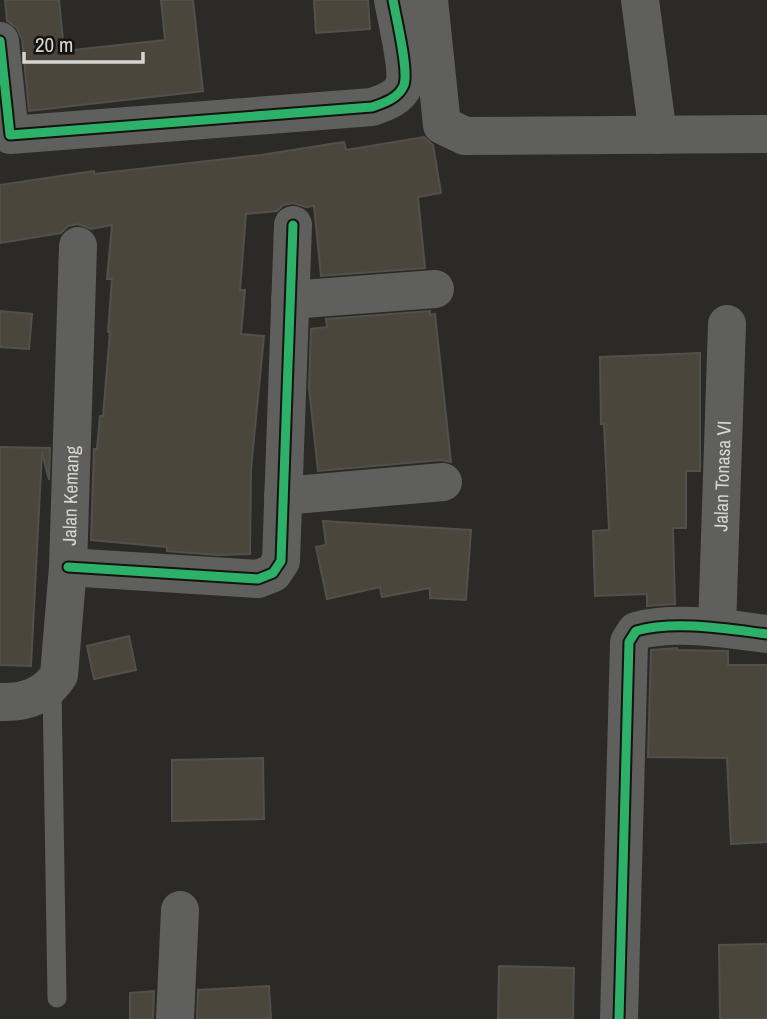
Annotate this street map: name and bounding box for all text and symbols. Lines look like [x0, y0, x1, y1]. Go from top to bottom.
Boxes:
scale bar [24, 21, 144, 65]
text: 20 m [35, 30, 73, 59]
street label: Jalan Tonasa VI [707, 420, 737, 532]
street label: Jalan Kemang [56, 445, 85, 546]

